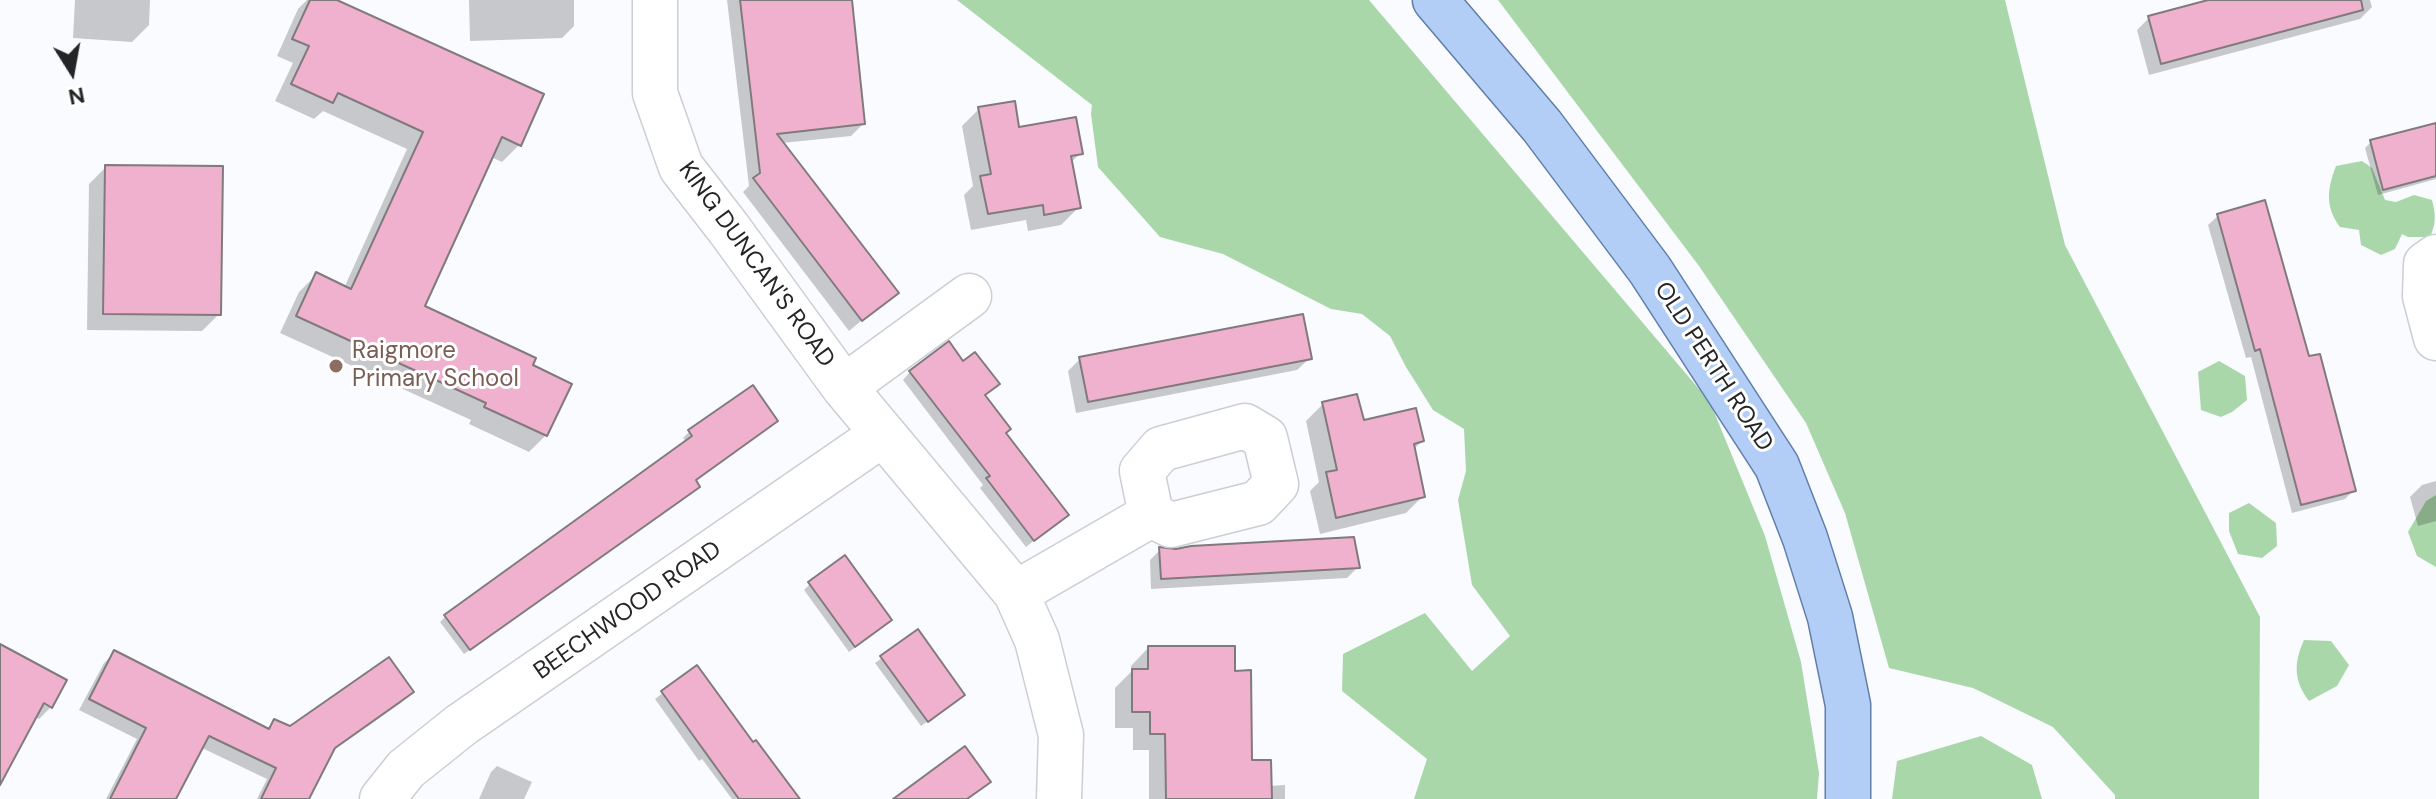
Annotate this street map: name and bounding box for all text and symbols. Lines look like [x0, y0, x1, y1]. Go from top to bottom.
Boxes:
north arrow [32, 32, 112, 112]
text: N [66, 80, 87, 112]
street label: KING DUNCAN'S ROAD [672, 157, 840, 373]
street label: OLD PERTH ROAD [1648, 277, 1778, 457]
place label: Raigmore Primary School [352, 338, 519, 394]
marker: Raigmore Primary School [327, 357, 345, 375]
street label: BEECHWOOD ROAD [529, 536, 727, 686]

